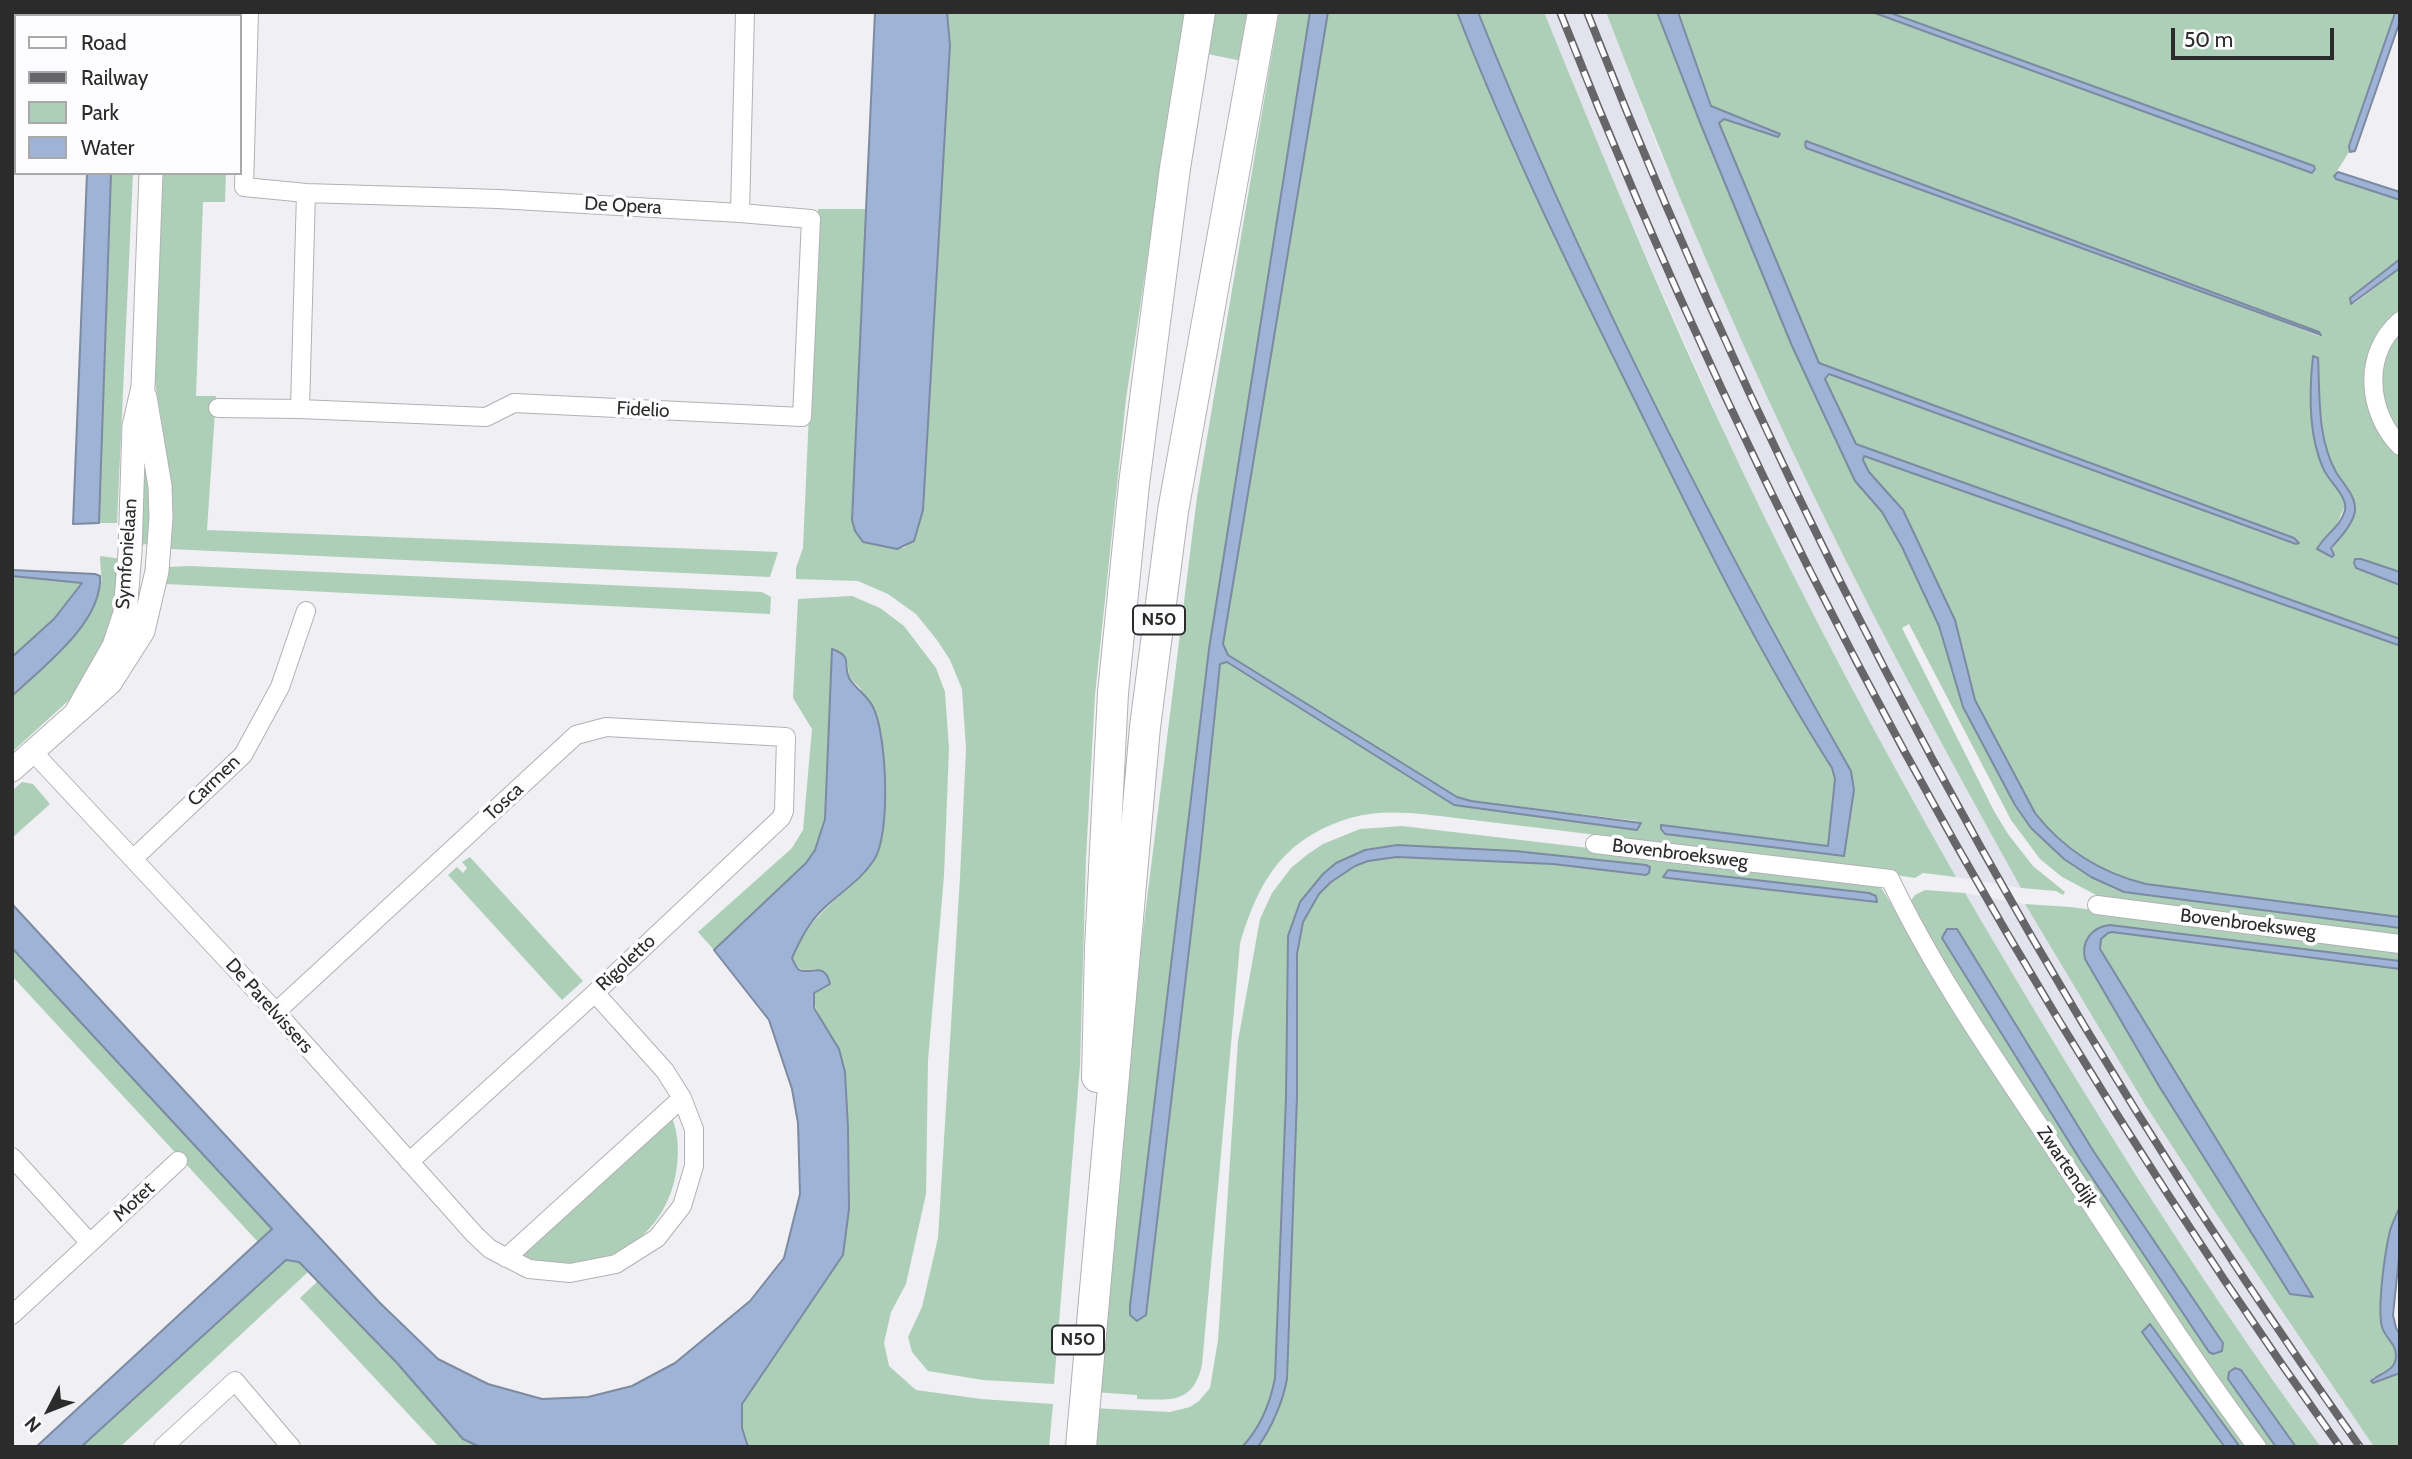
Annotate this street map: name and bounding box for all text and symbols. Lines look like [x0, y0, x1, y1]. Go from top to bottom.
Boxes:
legend [14, 14, 242, 175]
scale bar [2174, 14, 2337, 58]
text: 50 m [2184, 27, 2233, 52]
text: Road [81, 30, 127, 55]
text: Railway [81, 65, 148, 90]
text: Park [81, 100, 119, 125]
text: Water [81, 135, 134, 160]
street label: De Opera [584, 193, 662, 219]
street label: Fidelio [616, 397, 670, 423]
street label: Symfonielaan [112, 498, 142, 610]
road number: N50 [1133, 606, 1185, 634]
street label: Carmen [183, 751, 245, 811]
street label: Tosca [480, 778, 528, 826]
street label: Bovenbroeksweg [1611, 834, 1749, 874]
street label: Bovenbroeksweg [2179, 904, 2317, 944]
street label: Rigoletto [592, 930, 660, 996]
street label: De Parelvissers [220, 954, 318, 1058]
street label: Zwartendijk [2032, 1122, 2102, 1212]
street label: Motet [109, 1177, 159, 1227]
road number: N50 [1052, 1325, 1104, 1354]
north arrow [14, 1375, 84, 1445]
text: N [20, 1412, 46, 1437]

